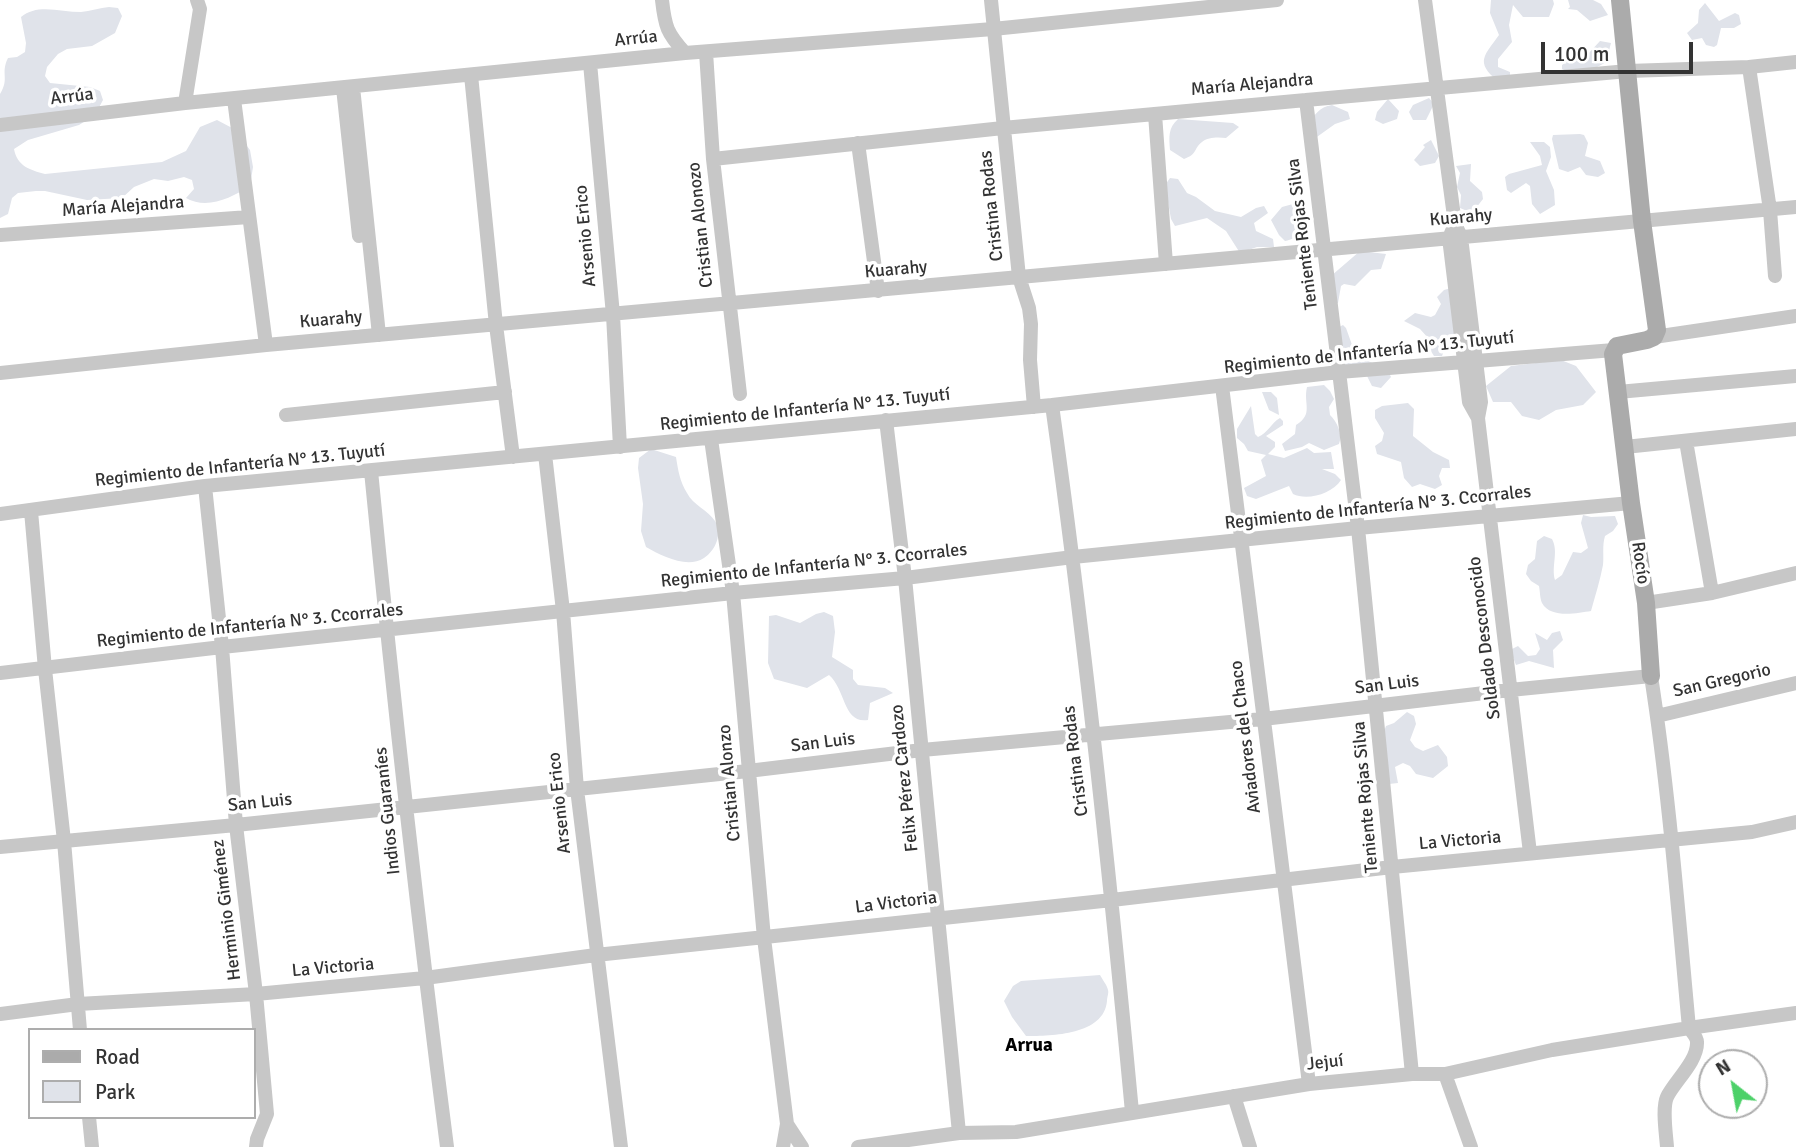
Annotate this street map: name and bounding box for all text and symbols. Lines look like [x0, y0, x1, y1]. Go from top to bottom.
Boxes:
street label: Arrúa [613, 26, 659, 52]
scale bar [1544, 28, 1696, 72]
text: 100 m [1554, 41, 1609, 67]
street label: María Alejandra [1190, 69, 1314, 101]
street label: Arrúa [49, 84, 95, 110]
street label: Cristina Rodas [975, 150, 1009, 262]
street label: Teniente Rojas Silva [1283, 157, 1323, 311]
street label: Cristian Alonozo [684, 161, 718, 289]
street label: Arsenio Erico [571, 184, 601, 288]
street label: María Alejandra [61, 192, 185, 222]
street label: Kuarahy [1429, 204, 1493, 232]
street label: Kuarahy [864, 256, 928, 284]
street label: Kuarahy [299, 306, 363, 334]
street label: Regimiento de Infantería N° 13. Tuyutí [1223, 327, 1515, 379]
street label: Regimiento de Infantería N° 13. Tuyutí [659, 384, 951, 436]
street label: Regimiento de Infantería N° 13. Tuyutí [94, 440, 386, 492]
street label: Regimiento de Infantería N° 3. Ccorrales [1224, 481, 1532, 535]
street label: Regimiento de Infantería N° 3. Ccorrales [660, 539, 968, 593]
street label: Rocío [1626, 540, 1654, 586]
street label: Soldado Desconocido [1464, 555, 1506, 721]
street label: Regimiento de Infantería N° 3. Ccorrales [96, 599, 404, 653]
street label: Aviadores del Chaco [1226, 659, 1266, 815]
street label: San Gregorio [1671, 659, 1773, 703]
street label: San Luis [1354, 670, 1420, 700]
street label: Felix Pérez Cardozo [887, 703, 923, 853]
street label: Cristina Rodas [1058, 704, 1094, 818]
street label: Teniente Rojas Silva [1349, 720, 1383, 874]
street label: Cristian Alonzo [714, 724, 746, 842]
street label: San Luis [790, 728, 856, 758]
street label: Indios Guaraníes [371, 746, 405, 876]
street label: Arsenio Erico [544, 751, 576, 855]
street label: San Luis [227, 789, 293, 817]
street label: La Victoria [1418, 827, 1502, 855]
street label: Herminio Giménez [208, 838, 246, 982]
street label: La Victoria [854, 887, 938, 919]
street label: La Victoria [291, 954, 375, 982]
legend [28, 1028, 256, 1119]
district label: Arrua [1005, 1035, 1053, 1057]
text: Road [95, 1044, 140, 1070]
north arrow [1698, 1049, 1768, 1119]
street label: Jejuí [1306, 1050, 1344, 1076]
text: N [1711, 1054, 1735, 1081]
text: Park [95, 1079, 135, 1105]

